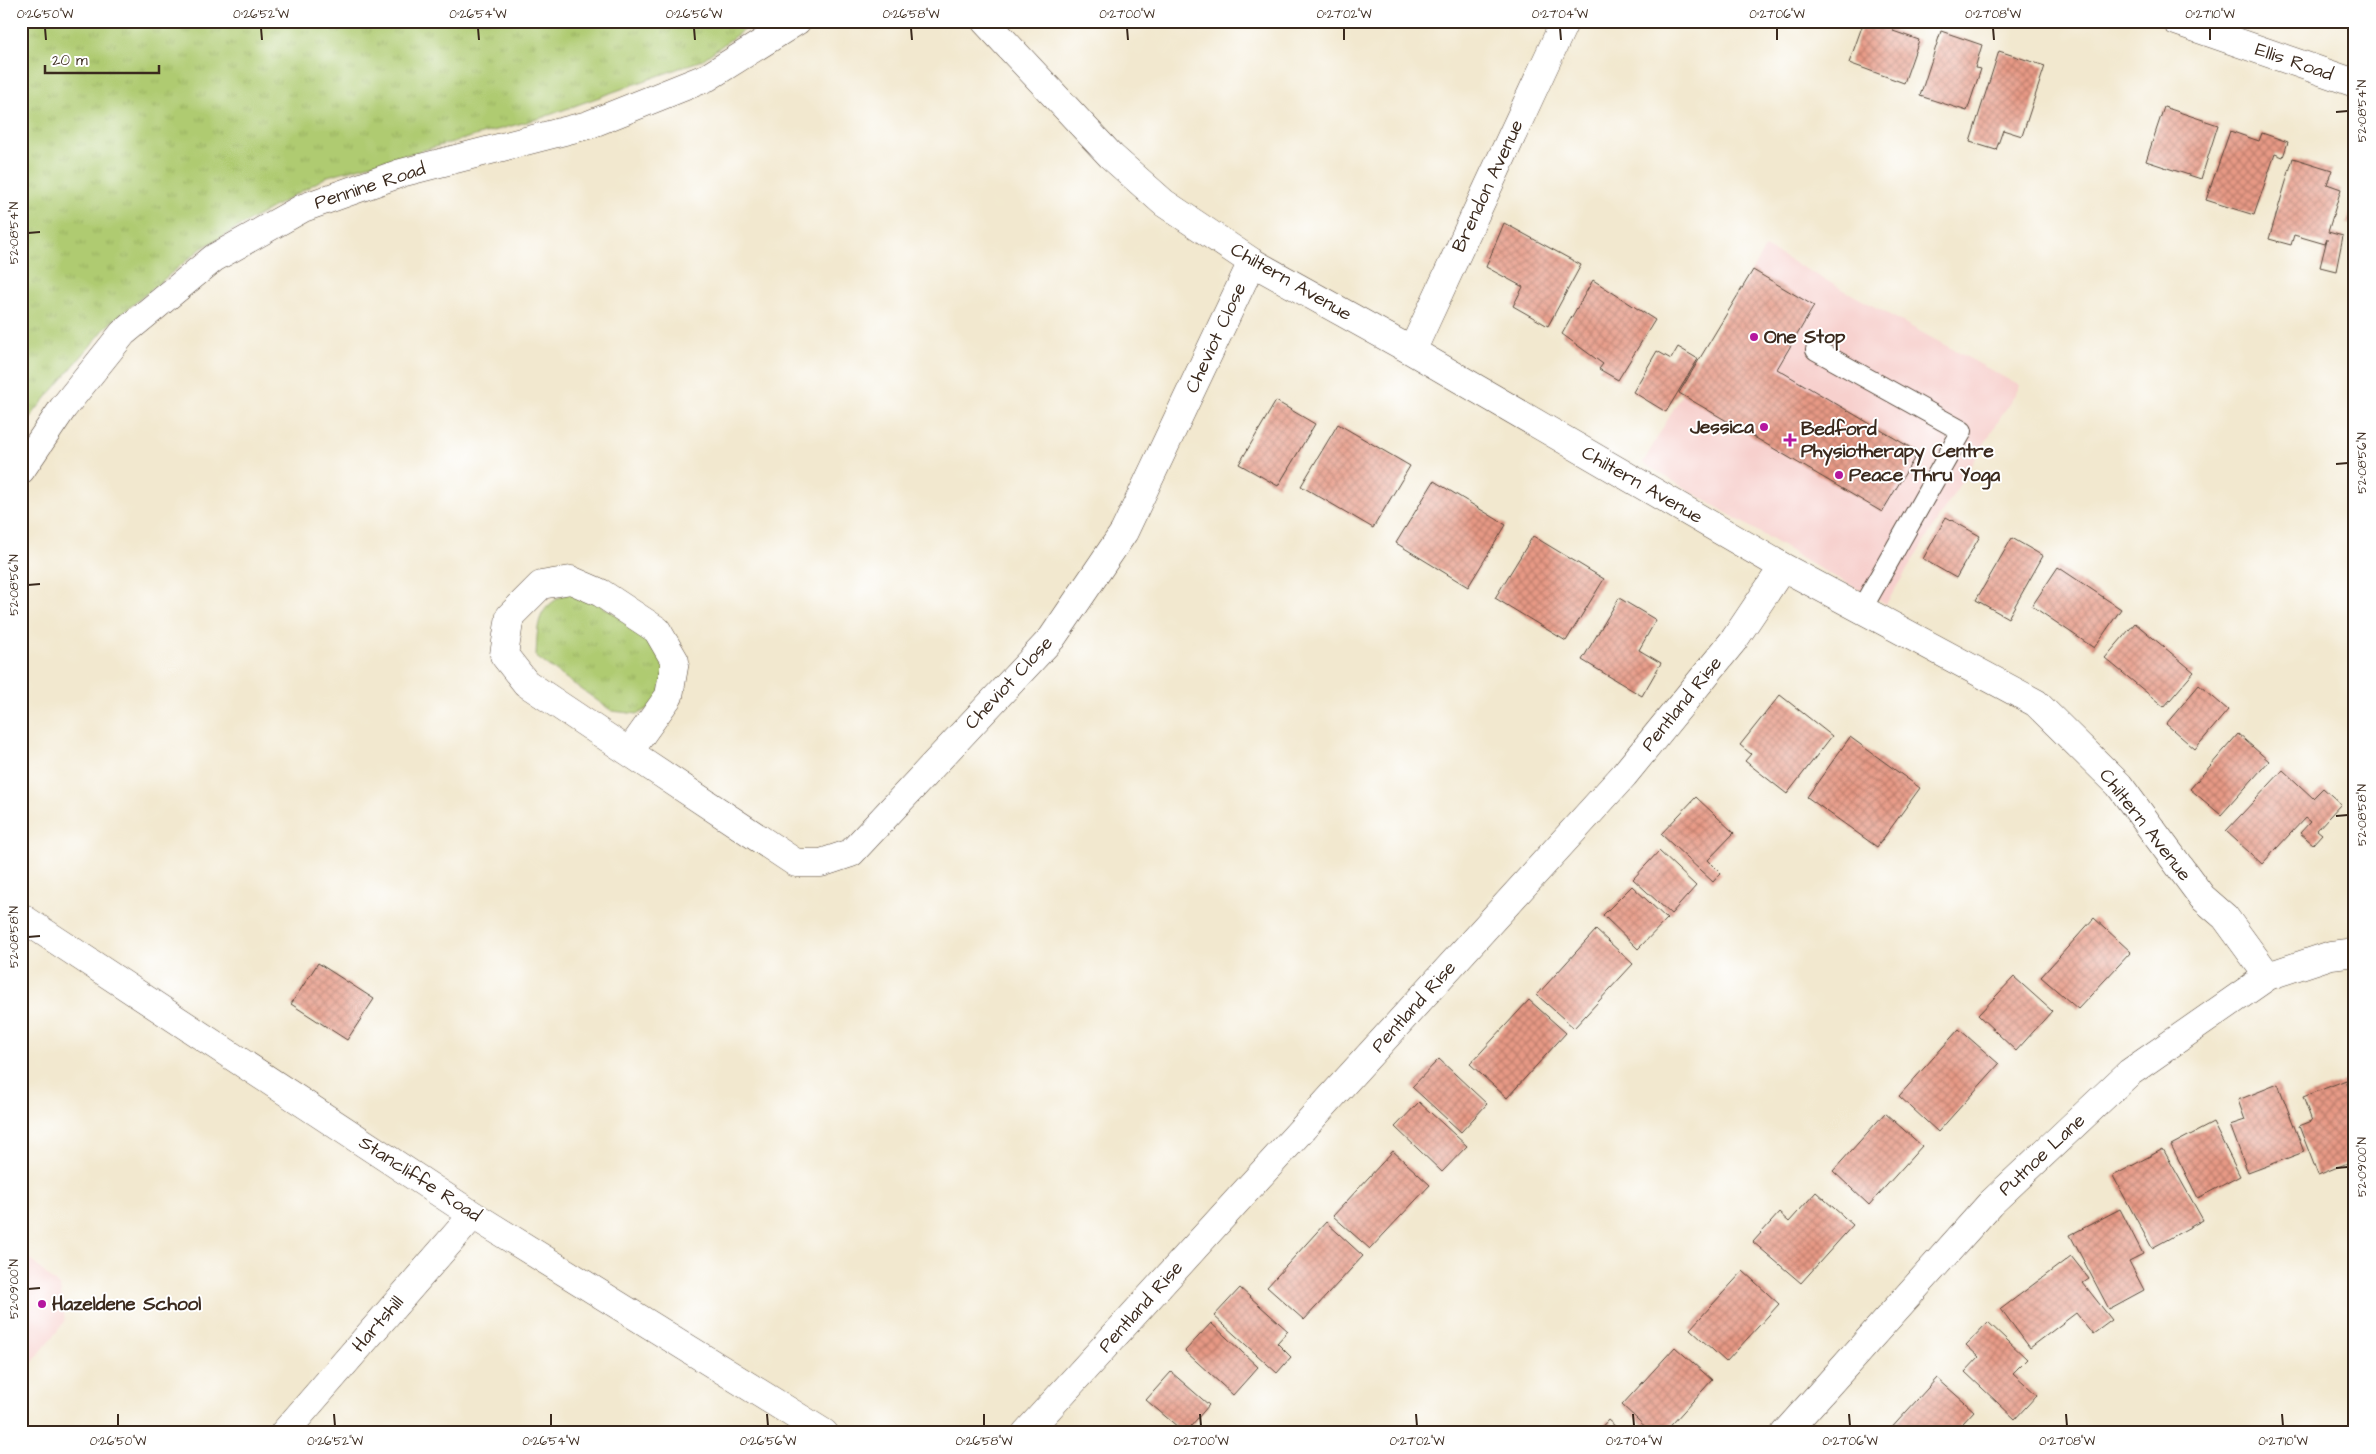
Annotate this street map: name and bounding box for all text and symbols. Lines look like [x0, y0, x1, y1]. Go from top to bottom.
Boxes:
text: 0°26'50"W [17, 6, 74, 23]
text: 0°26'52"W [233, 6, 290, 23]
text: 0°26'54"W [449, 6, 507, 23]
text: 0°26'56"W [666, 6, 723, 23]
text: 0°26'58"W [883, 6, 940, 23]
text: 0°27'00"W [1099, 6, 1156, 23]
text: 0°27'02"W [1317, 6, 1372, 23]
text: 0°27'04"W [1532, 6, 1589, 23]
text: 0°27'06"W [1749, 6, 1806, 23]
text: 0°27'08"W [1965, 6, 2022, 23]
text: 0°27'10"W [2185, 6, 2236, 23]
street label: Ellis Road [2251, 36, 2337, 88]
scale bar [45, 42, 159, 74]
text: 20 m [52, 50, 88, 71]
text: 52°08'54"N [2354, 79, 2371, 142]
street label: Brendon Avenue [1446, 115, 1530, 257]
street label: Pennine Road [311, 155, 429, 217]
text: 52°08'54"N [6, 201, 23, 264]
street label: Chiltern Avenue [1225, 236, 1357, 328]
street label: Cheviot Close [1179, 278, 1253, 398]
place label: One Stop [1764, 324, 1846, 351]
marker: One Stop [1748, 331, 1760, 343]
place label: Jessica [1689, 414, 1754, 441]
place label: Bedford Physiotherapy Centre [1801, 416, 1995, 466]
marker: Jessica [1758, 421, 1770, 433]
text: 52°08'56"N [2354, 432, 2371, 494]
marker: Bedford Physiotherapy Centre [1783, 433, 1797, 447]
street label: Chiltern Avenue [1576, 439, 1708, 531]
place label: Peace Thru Yoga [1849, 462, 2001, 490]
marker: Peace Thru Yoga [1833, 469, 1845, 481]
text: 52°08'56"N [6, 554, 23, 616]
street label: Cheviot Close [959, 630, 1059, 736]
street label: Pentland Rise [1635, 651, 1729, 757]
street label: Chiltern Avenue [2092, 763, 2198, 887]
text: 52°08'58"N [2354, 784, 2371, 846]
text: 52°08'58"N [6, 906, 23, 968]
street label: Pentland Rise [1365, 955, 1463, 1059]
street label: Putnoe Lane [1993, 1108, 2091, 1202]
street label: Stancliffe Road [354, 1129, 487, 1229]
text: 52°09'00"N [2354, 1137, 2371, 1197]
street label: Pentland Rise [1092, 1255, 1190, 1359]
text: 52°09'00"N [6, 1259, 23, 1319]
street label: Hartshill [346, 1290, 410, 1358]
place label: Hazeldene School [52, 1291, 201, 1318]
marker: Hazeldene School [36, 1298, 48, 1310]
text: 0°26'50"W [90, 1433, 147, 1450]
text: 0°26'52"W [307, 1433, 364, 1450]
text: 0°26'54"W [522, 1433, 580, 1450]
text: 0°26'56"W [740, 1433, 797, 1450]
text: 0°26'58"W [956, 1433, 1013, 1450]
text: 0°27'00"W [1173, 1433, 1230, 1450]
text: 0°27'02"W [1390, 1433, 1445, 1450]
text: 0°27'04"W [1606, 1433, 1663, 1450]
text: 0°27'06"W [1822, 1433, 1879, 1450]
text: 0°27'08"W [2039, 1433, 2096, 1450]
text: 0°27'10"W [2258, 1433, 2309, 1450]

